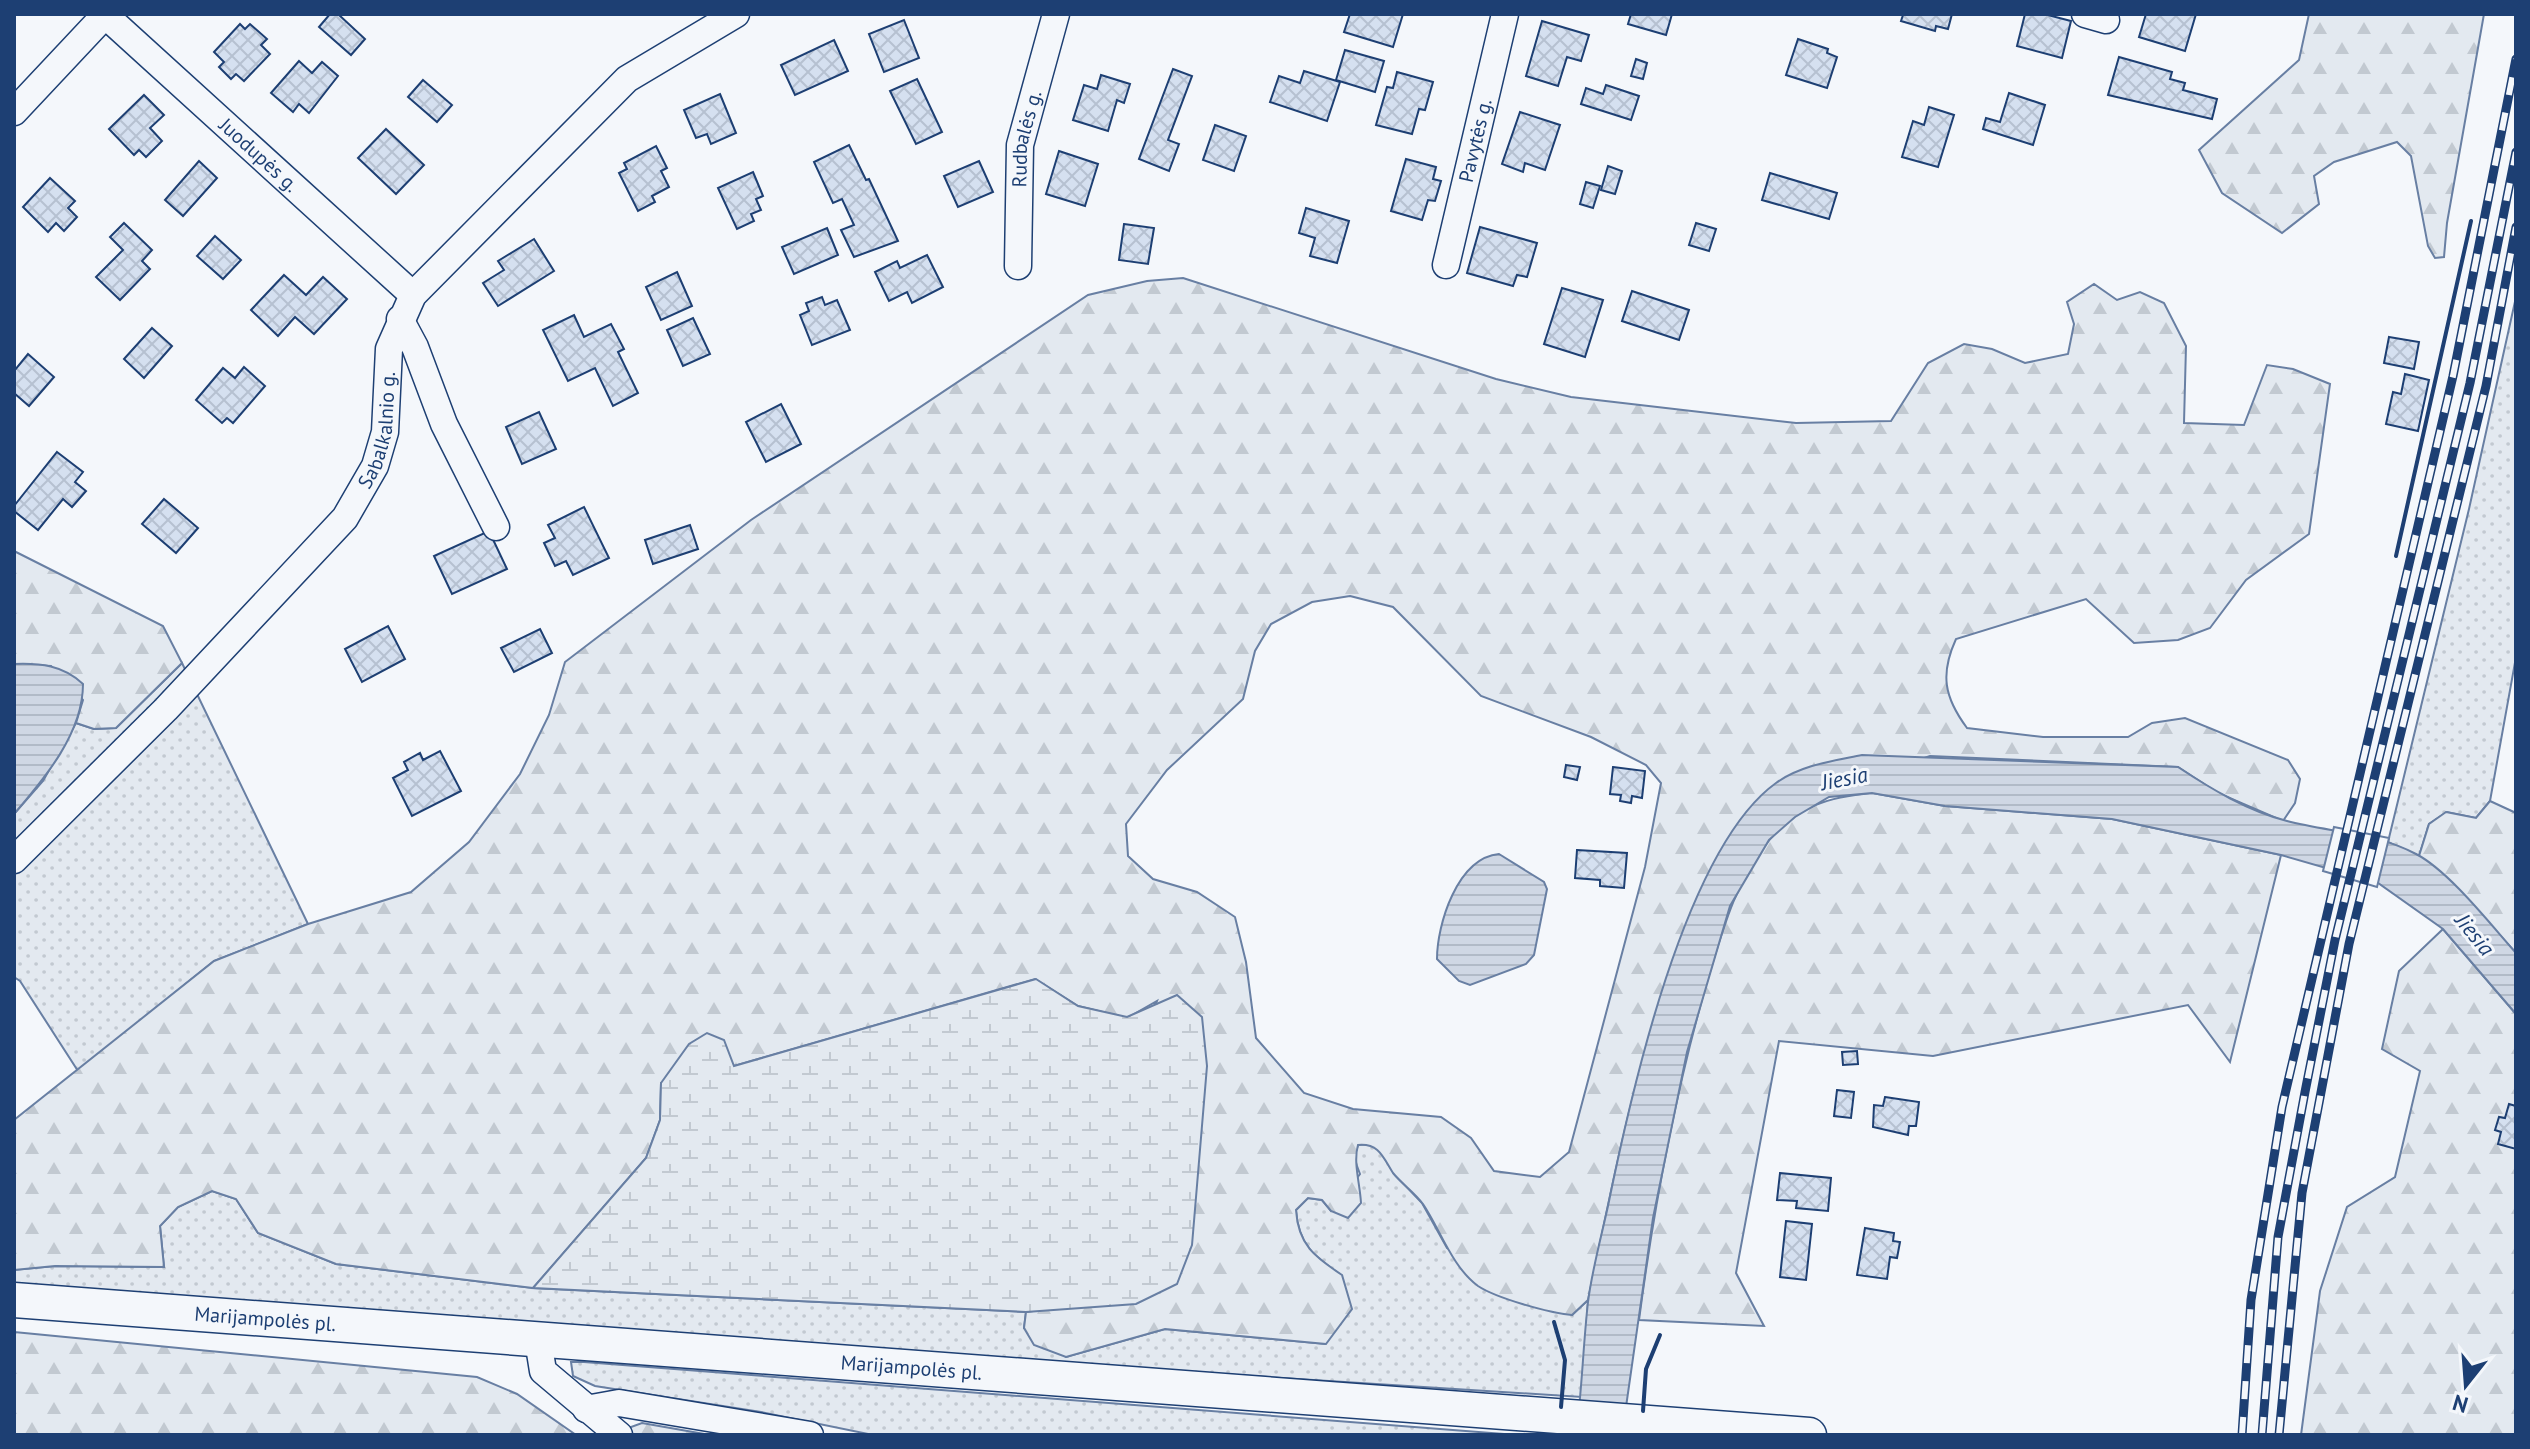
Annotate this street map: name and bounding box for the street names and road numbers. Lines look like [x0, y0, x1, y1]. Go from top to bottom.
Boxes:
street label: Rudbalės g. [1006, 87, 1047, 188]
street label: Pavytės g. [1453, 96, 1498, 185]
street label: Juodupės g. [213, 111, 304, 198]
street label: Sabalkalnio g. [352, 371, 401, 493]
street label: Marijampolės pl. [194, 1301, 337, 1337]
street label: Marijampolės pl. [840, 1349, 983, 1386]

